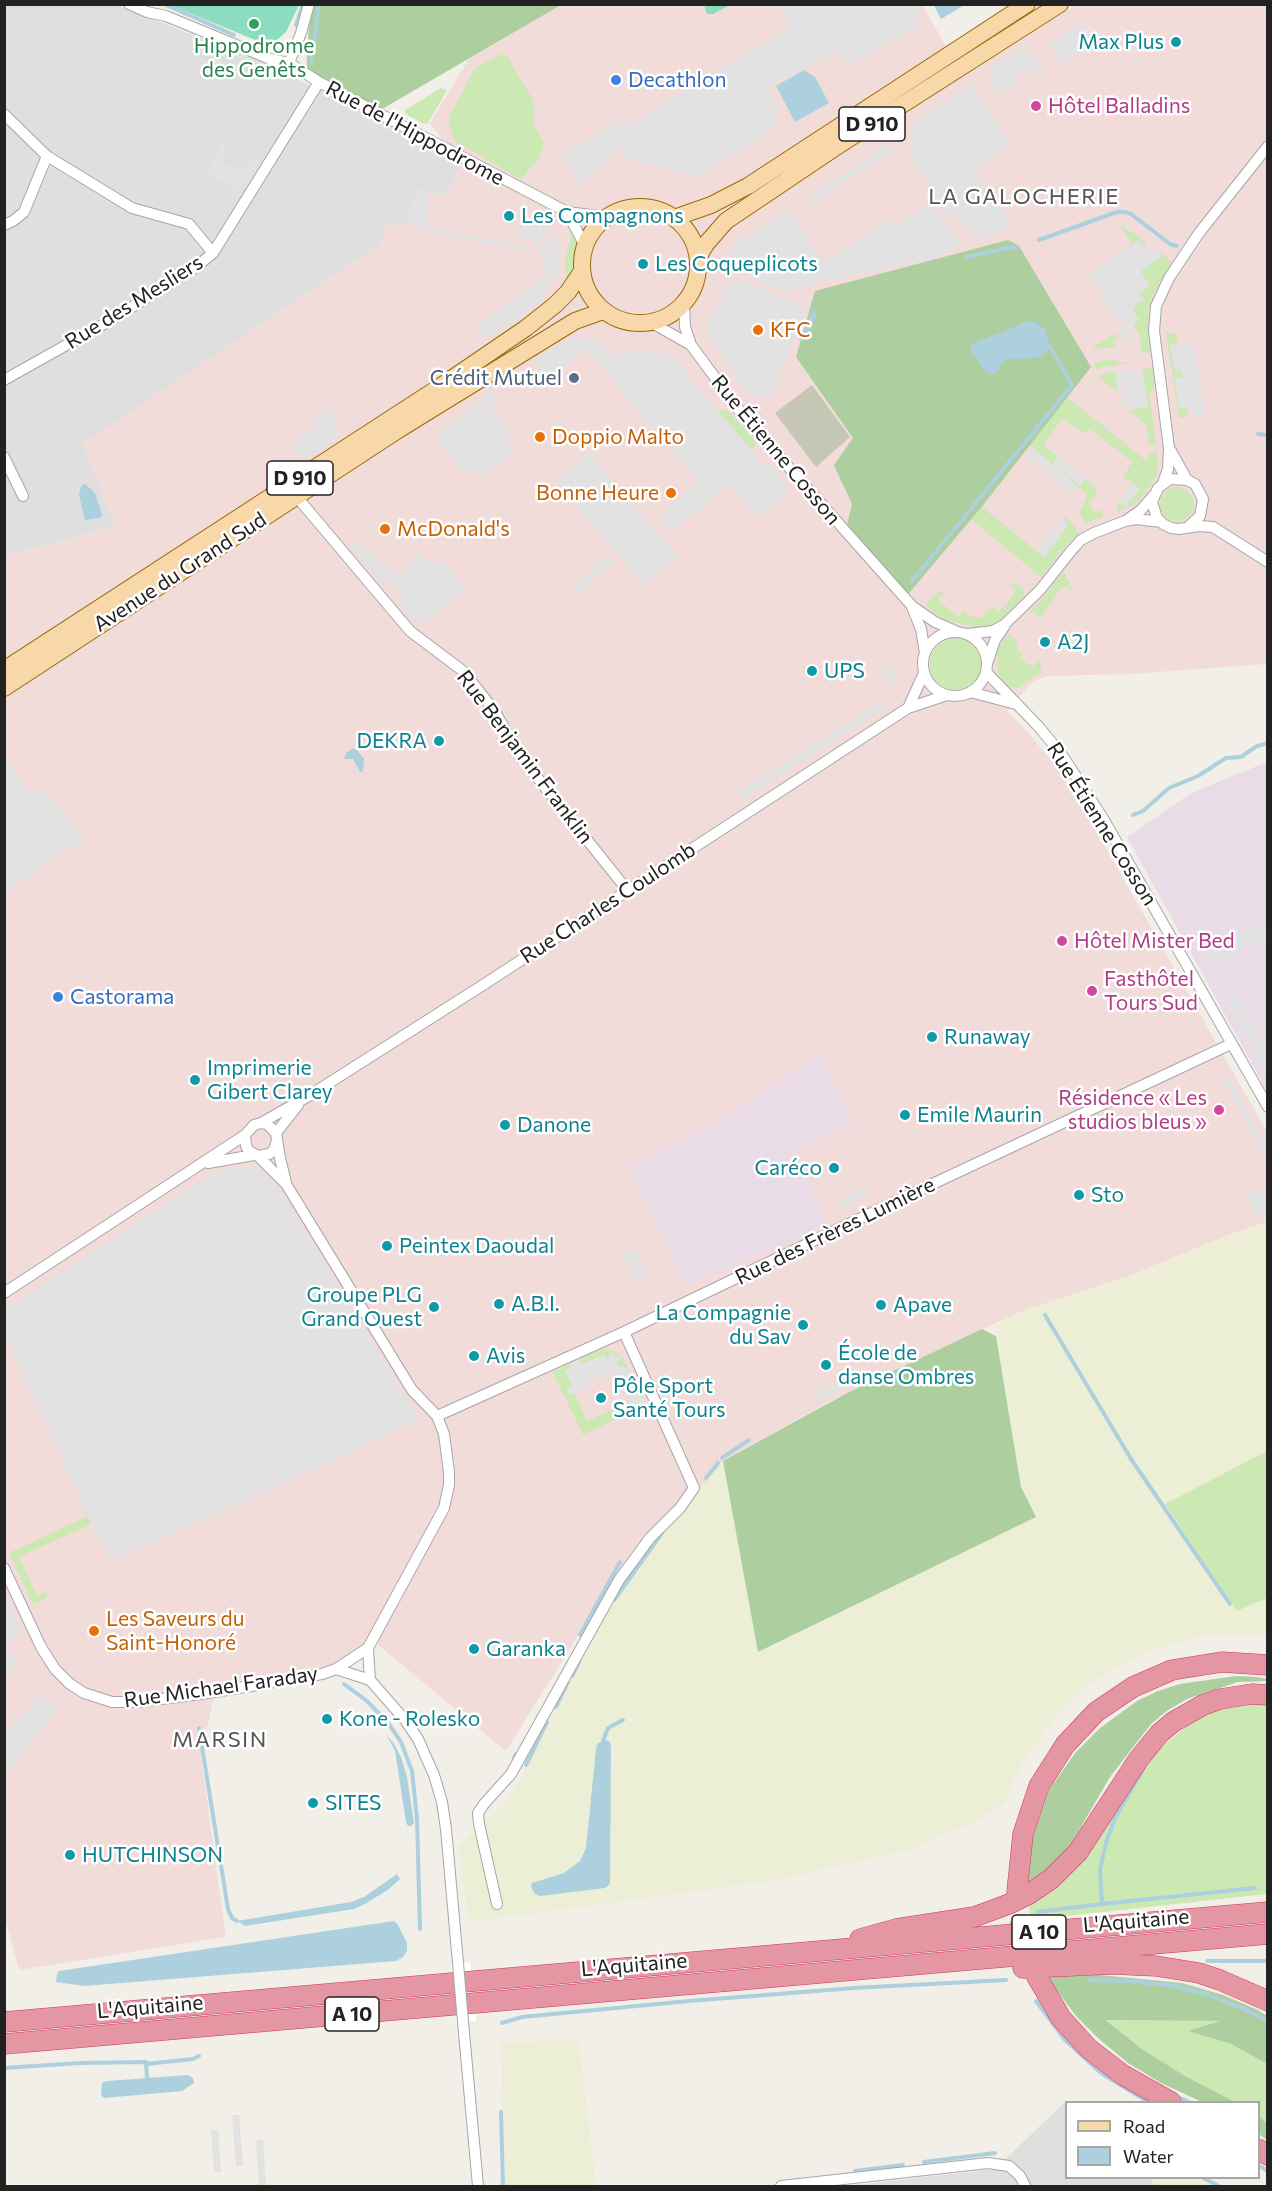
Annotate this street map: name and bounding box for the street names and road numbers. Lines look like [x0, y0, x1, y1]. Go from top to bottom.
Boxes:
street label: Rue de l'Hippodrome [322, 75, 508, 191]
road number: D 910 [839, 107, 905, 141]
street label: Rue des Mesliers [60, 250, 208, 354]
street label: Rue Étienne Cosson [706, 370, 846, 530]
road number: D 910 [267, 461, 333, 495]
street label: Avenue du Grand Sud [89, 507, 271, 637]
street label: Rue Benjamin Franklin [452, 665, 598, 849]
street label: Rue Étienne Cosson [1042, 738, 1162, 910]
street label: Rue Charles Coulomb [516, 837, 700, 969]
street label: Rue des Frères Lumière [731, 1172, 939, 1290]
street label: Rue Michael Faraday [122, 1661, 320, 1713]
street label: L'Aquitaine [1082, 1904, 1190, 1938]
road number: A 10 [1012, 1915, 1066, 1949]
street label: L'Aquitaine [580, 1948, 688, 1982]
street label: L'Aquitaine [96, 1990, 204, 2024]
road number: A 10 [325, 1997, 379, 2031]

